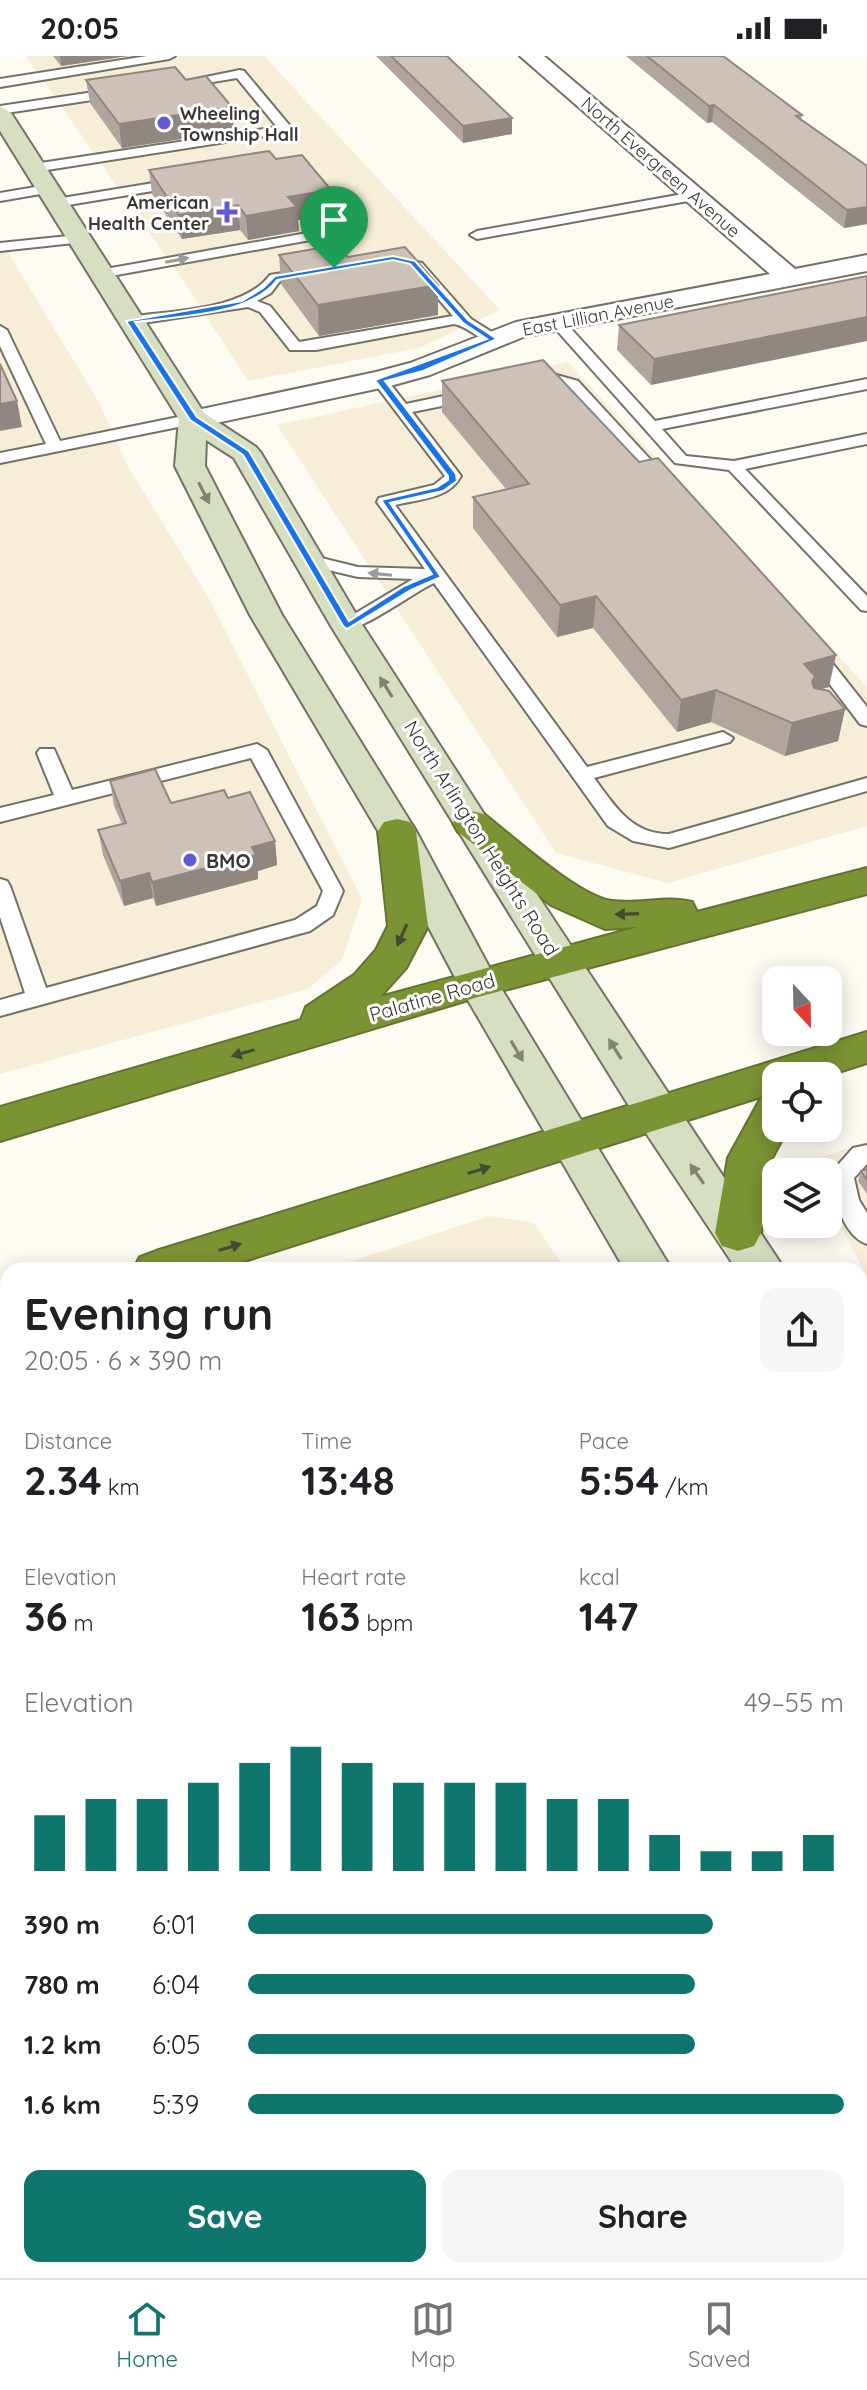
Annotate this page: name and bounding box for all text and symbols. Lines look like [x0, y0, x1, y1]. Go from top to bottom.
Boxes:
text: 20:05 [40, 9, 119, 47]
street label: North Evergreen Avenue [577, 92, 745, 242]
place label: Wheeling Township Hall [180, 102, 299, 146]
marker: Wheeling Township Hall [155, 114, 173, 132]
pin [300, 186, 368, 268]
place label: American Health Center [88, 191, 209, 235]
icon: arrive [312, 198, 356, 242]
marker: American Health Center [216, 201, 238, 223]
one-way arrow [165, 253, 190, 265]
street label: East Lillian Avenue [520, 289, 676, 341]
one-way arrow [197, 482, 210, 505]
one-way arrow [367, 567, 392, 580]
one-way arrow [378, 677, 393, 698]
street label: North Arlington Heights Road [399, 716, 565, 960]
place label: BMO [206, 848, 251, 873]
marker: BMO [181, 851, 199, 869]
one-way arrow [614, 908, 639, 921]
one-way arrow [395, 924, 408, 947]
north arrow [762, 966, 842, 1046]
map controls [762, 966, 842, 1238]
street label: Palatine Road [366, 967, 498, 1027]
one-way arrow [609, 1038, 623, 1060]
one-way arrow [510, 1039, 524, 1062]
one-way arrow [231, 1047, 255, 1060]
button: locate [762, 1062, 842, 1142]
button: layers [762, 1158, 842, 1238]
one-way arrow [467, 1163, 491, 1176]
one-way arrow [690, 1164, 705, 1185]
one-way arrow [219, 1240, 243, 1253]
text: Evening run [24, 1286, 273, 1341]
button: share [760, 1288, 844, 1372]
text: 20:05 · 6 × 390 m [24, 1344, 222, 1377]
text: Distance [24, 1427, 112, 1455]
text: Time [301, 1427, 352, 1455]
text: Pace [579, 1427, 629, 1455]
text: 2.34 [24, 1455, 102, 1505]
text: 13:48 [301, 1455, 395, 1505]
text: 5:54 [579, 1455, 659, 1505]
text: km [102, 1473, 140, 1501]
text: /km [659, 1473, 709, 1501]
text: Elevation [24, 1563, 117, 1591]
text: Heart rate [301, 1563, 406, 1591]
text: kcal [579, 1563, 620, 1591]
text: 36 [24, 1591, 68, 1641]
text: 163 [301, 1591, 361, 1641]
text: 147 [579, 1591, 639, 1641]
text: m [68, 1609, 94, 1637]
text: bpm [361, 1609, 413, 1637]
text: Elevation [24, 1686, 134, 1719]
text: 49–55 m [744, 1686, 844, 1719]
text: 390 m [24, 1908, 100, 1941]
text: 6:01 [152, 1908, 196, 1941]
text: 780 m [24, 1968, 100, 2001]
text: 6:04 [152, 1968, 200, 2001]
text: 1.2 km [24, 2028, 101, 2061]
text: 6:05 [152, 2028, 201, 2061]
text: 1.6 km [24, 2088, 101, 2121]
text: 5:39 [152, 2088, 199, 2121]
button: Save [24, 2170, 426, 2262]
button: Share [442, 2170, 844, 2262]
tab: Home [116, 2297, 178, 2373]
tab: Map [411, 2297, 455, 2373]
tab: Saved [688, 2297, 751, 2373]

